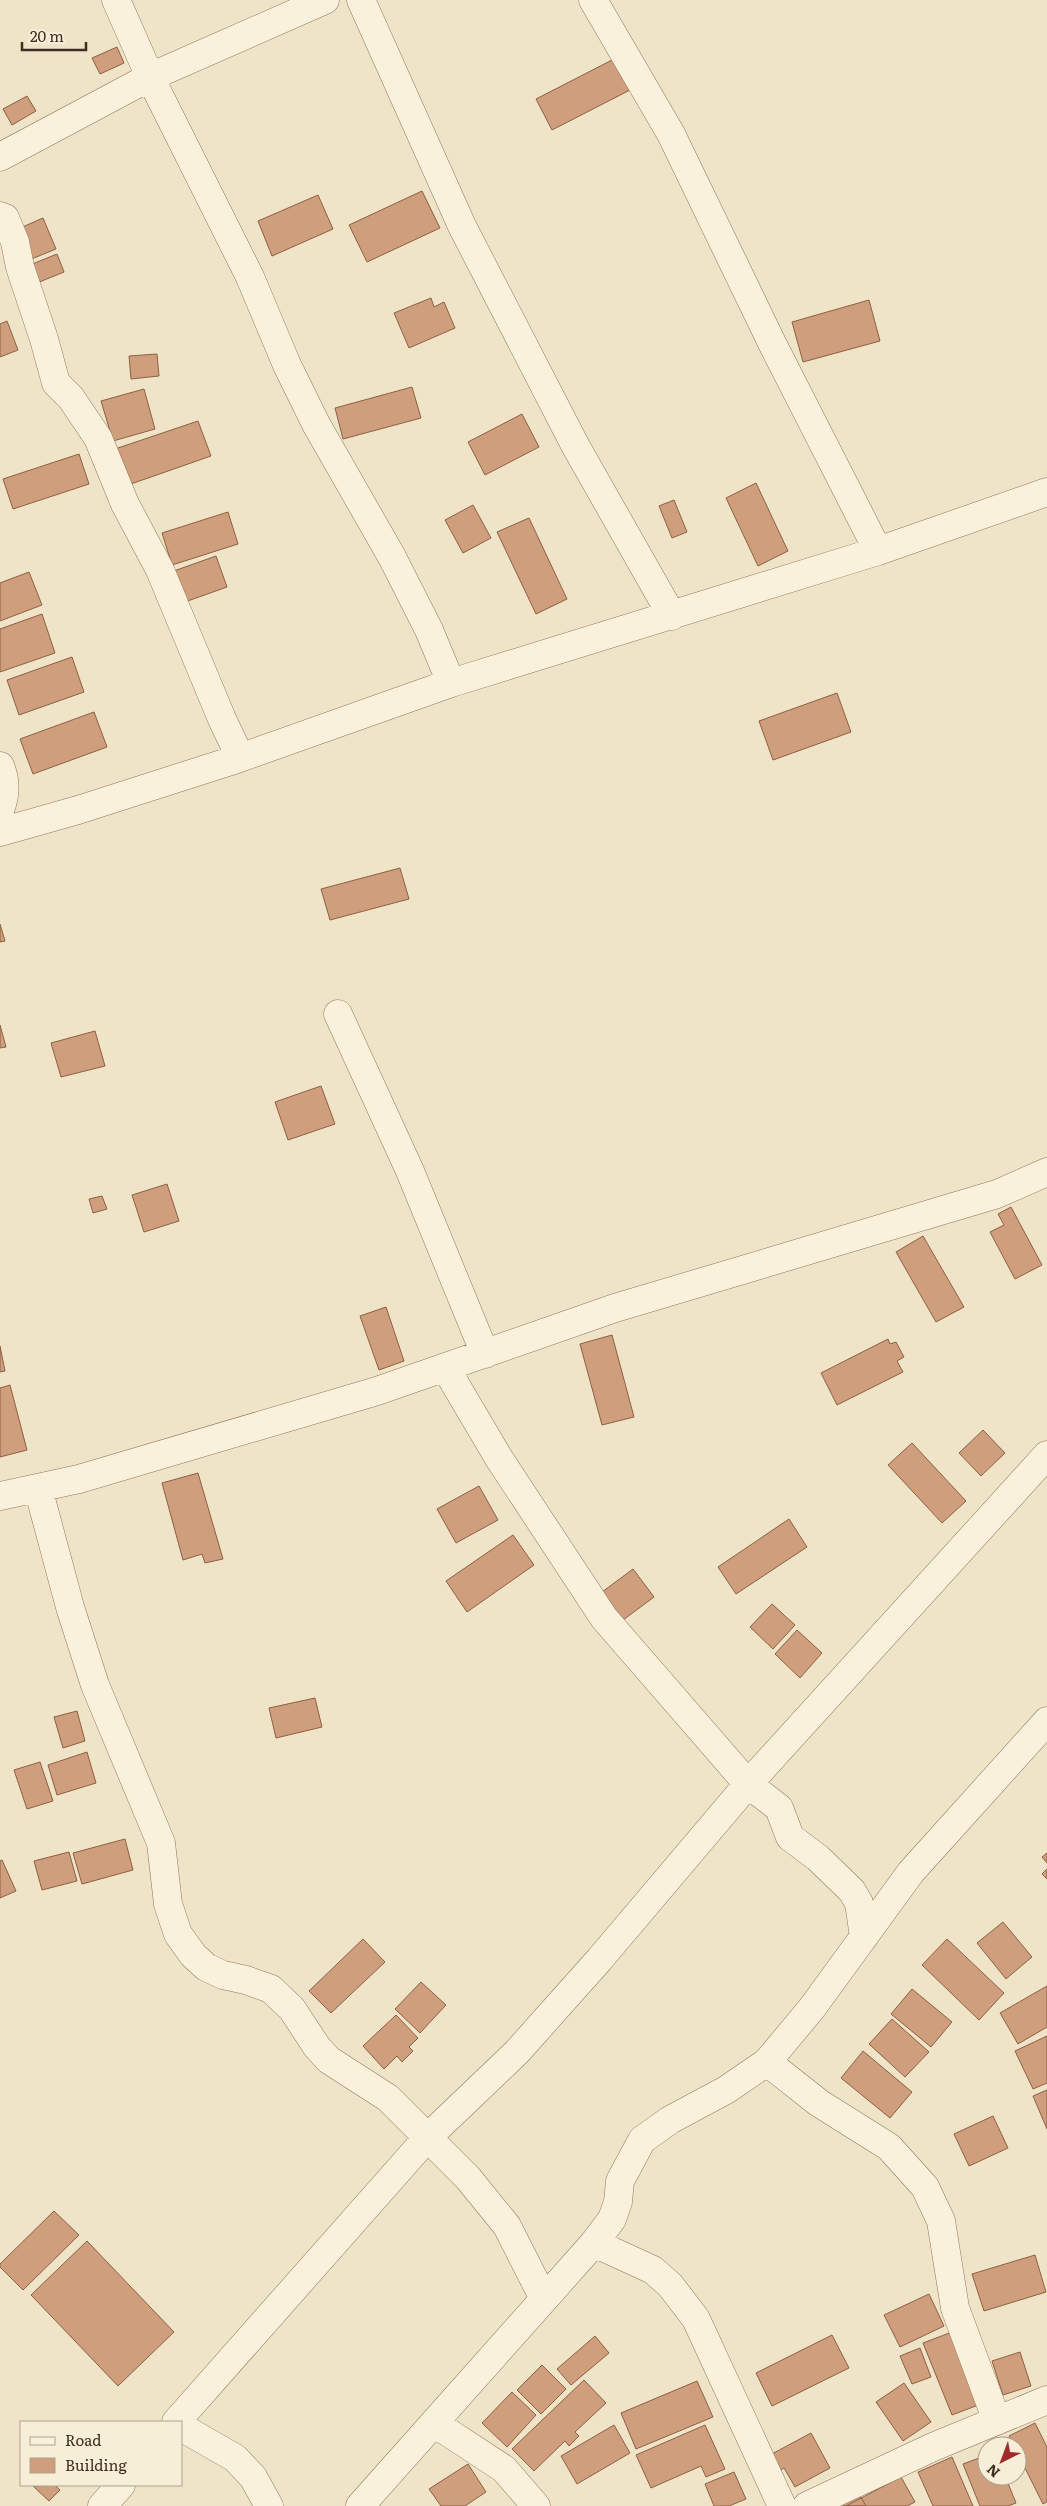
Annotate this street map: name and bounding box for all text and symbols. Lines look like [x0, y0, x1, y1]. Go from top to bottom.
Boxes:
scale bar [22, 20, 86, 52]
text: 20 m [30, 24, 64, 47]
legend [20, 2421, 182, 2486]
text: Road [65, 2428, 101, 2451]
north arrow [977, 2436, 1027, 2486]
text: Building [65, 2453, 127, 2476]
text: N [981, 2460, 1004, 2483]

